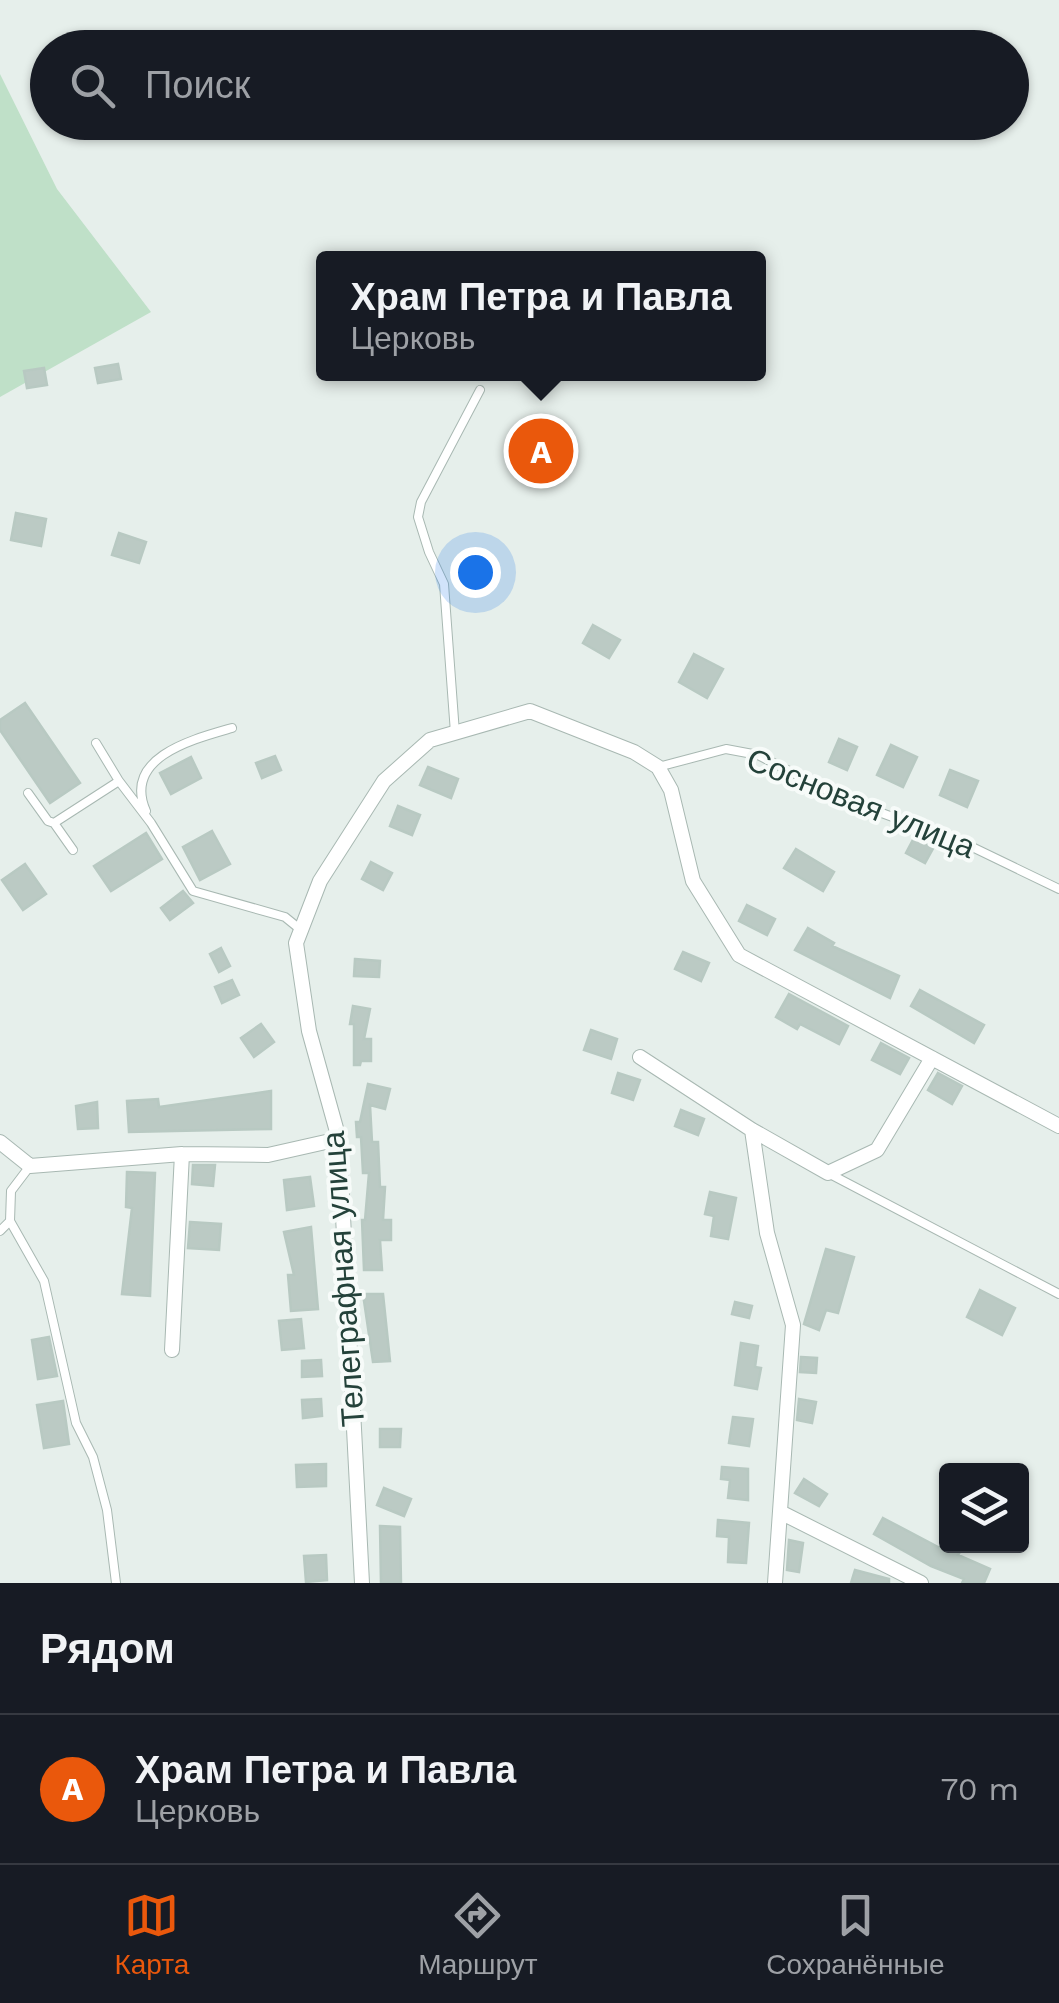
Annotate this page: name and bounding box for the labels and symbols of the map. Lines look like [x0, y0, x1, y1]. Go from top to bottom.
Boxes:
pin: A [508, 414, 574, 488]
your location [450, 547, 501, 598]
street label: Сосновая улица [741, 740, 981, 866]
street label: Телеграфная улица [314, 1130, 372, 1428]

